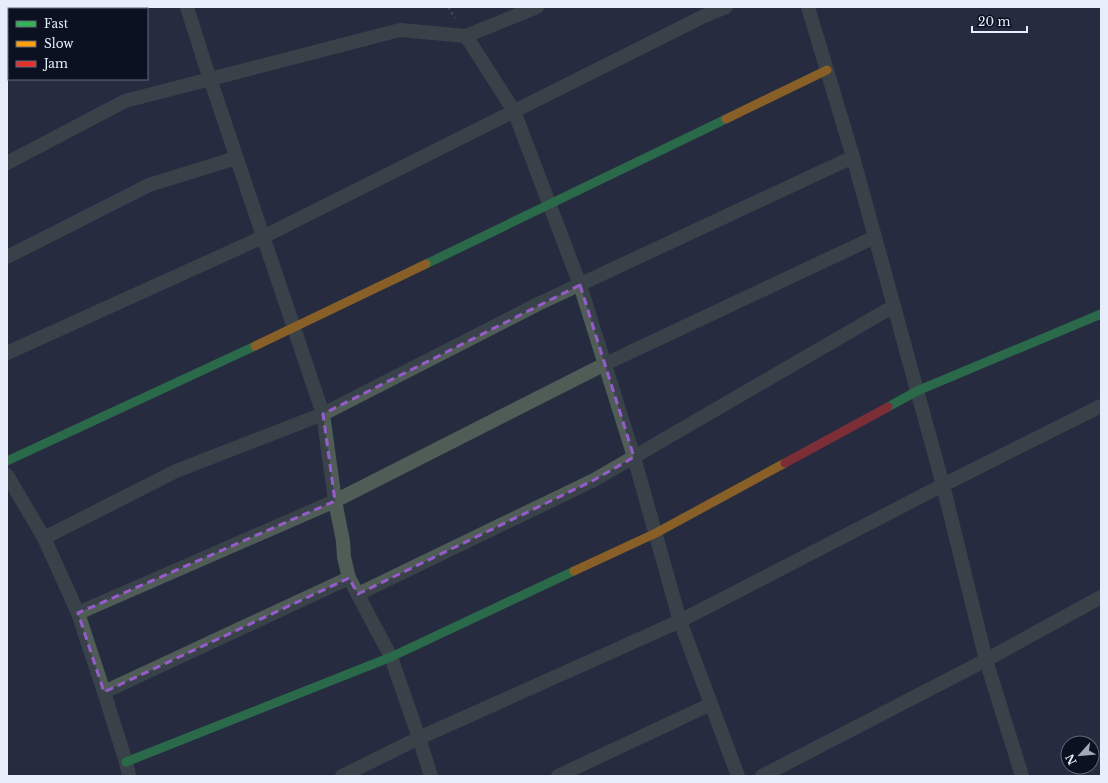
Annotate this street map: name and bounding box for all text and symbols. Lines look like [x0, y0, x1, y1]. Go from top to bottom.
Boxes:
legend [8, 8, 148, 80]
scale bar [972, 8, 1027, 34]
text: 20 m [978, 14, 1010, 29]
text: Fast [44, 16, 69, 31]
text: Slow [44, 36, 74, 51]
text: Jam [42, 56, 68, 71]
north arrow [1060, 735, 1100, 775]
text: N [1062, 751, 1080, 767]

